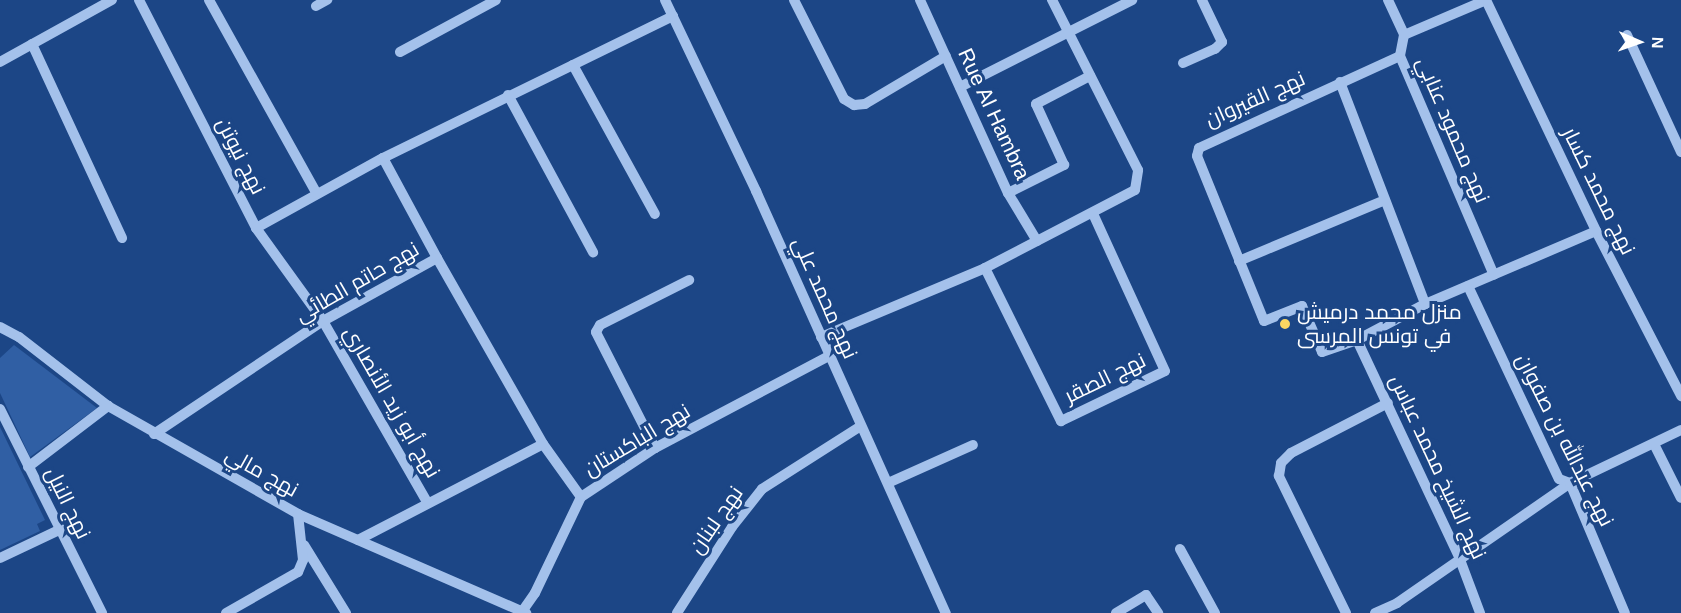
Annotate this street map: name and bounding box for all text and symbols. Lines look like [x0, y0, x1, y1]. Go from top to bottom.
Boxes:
north arrow [1609, 12, 1669, 72]
text: N [1649, 37, 1666, 49]
street label: Rue Al Hambra [952, 44, 1036, 184]
street label: نهج محمود عنابي [1411, 53, 1495, 207]
street label: نهج القيروان [1201, 66, 1309, 132]
street label: نهج نيوتن [211, 113, 271, 199]
street label: نهج محمد كسار [1557, 123, 1641, 259]
street label: نهج محمد علي [787, 233, 863, 363]
street label: نهج حاتم الطائي [290, 236, 424, 328]
place label: منزل محمد درميش في تونس المرسى [1297, 299, 1462, 349]
marker: منزل محمد درميش في تونس المرسى [1278, 317, 1292, 331]
street label: نهج أبو زيد الأنصاري [338, 322, 446, 482]
street label: نهج الصقر [1060, 347, 1150, 409]
street label: نهج عبدالله بن صفوان [1511, 349, 1619, 531]
street label: نهج الشيخ محمد عباس [1384, 371, 1492, 563]
street label: نهج الباكستان [579, 398, 695, 482]
street label: نهج مالي [221, 442, 303, 502]
street label: نهج النيل [40, 463, 96, 543]
street label: نهج لبنان [684, 481, 748, 559]

